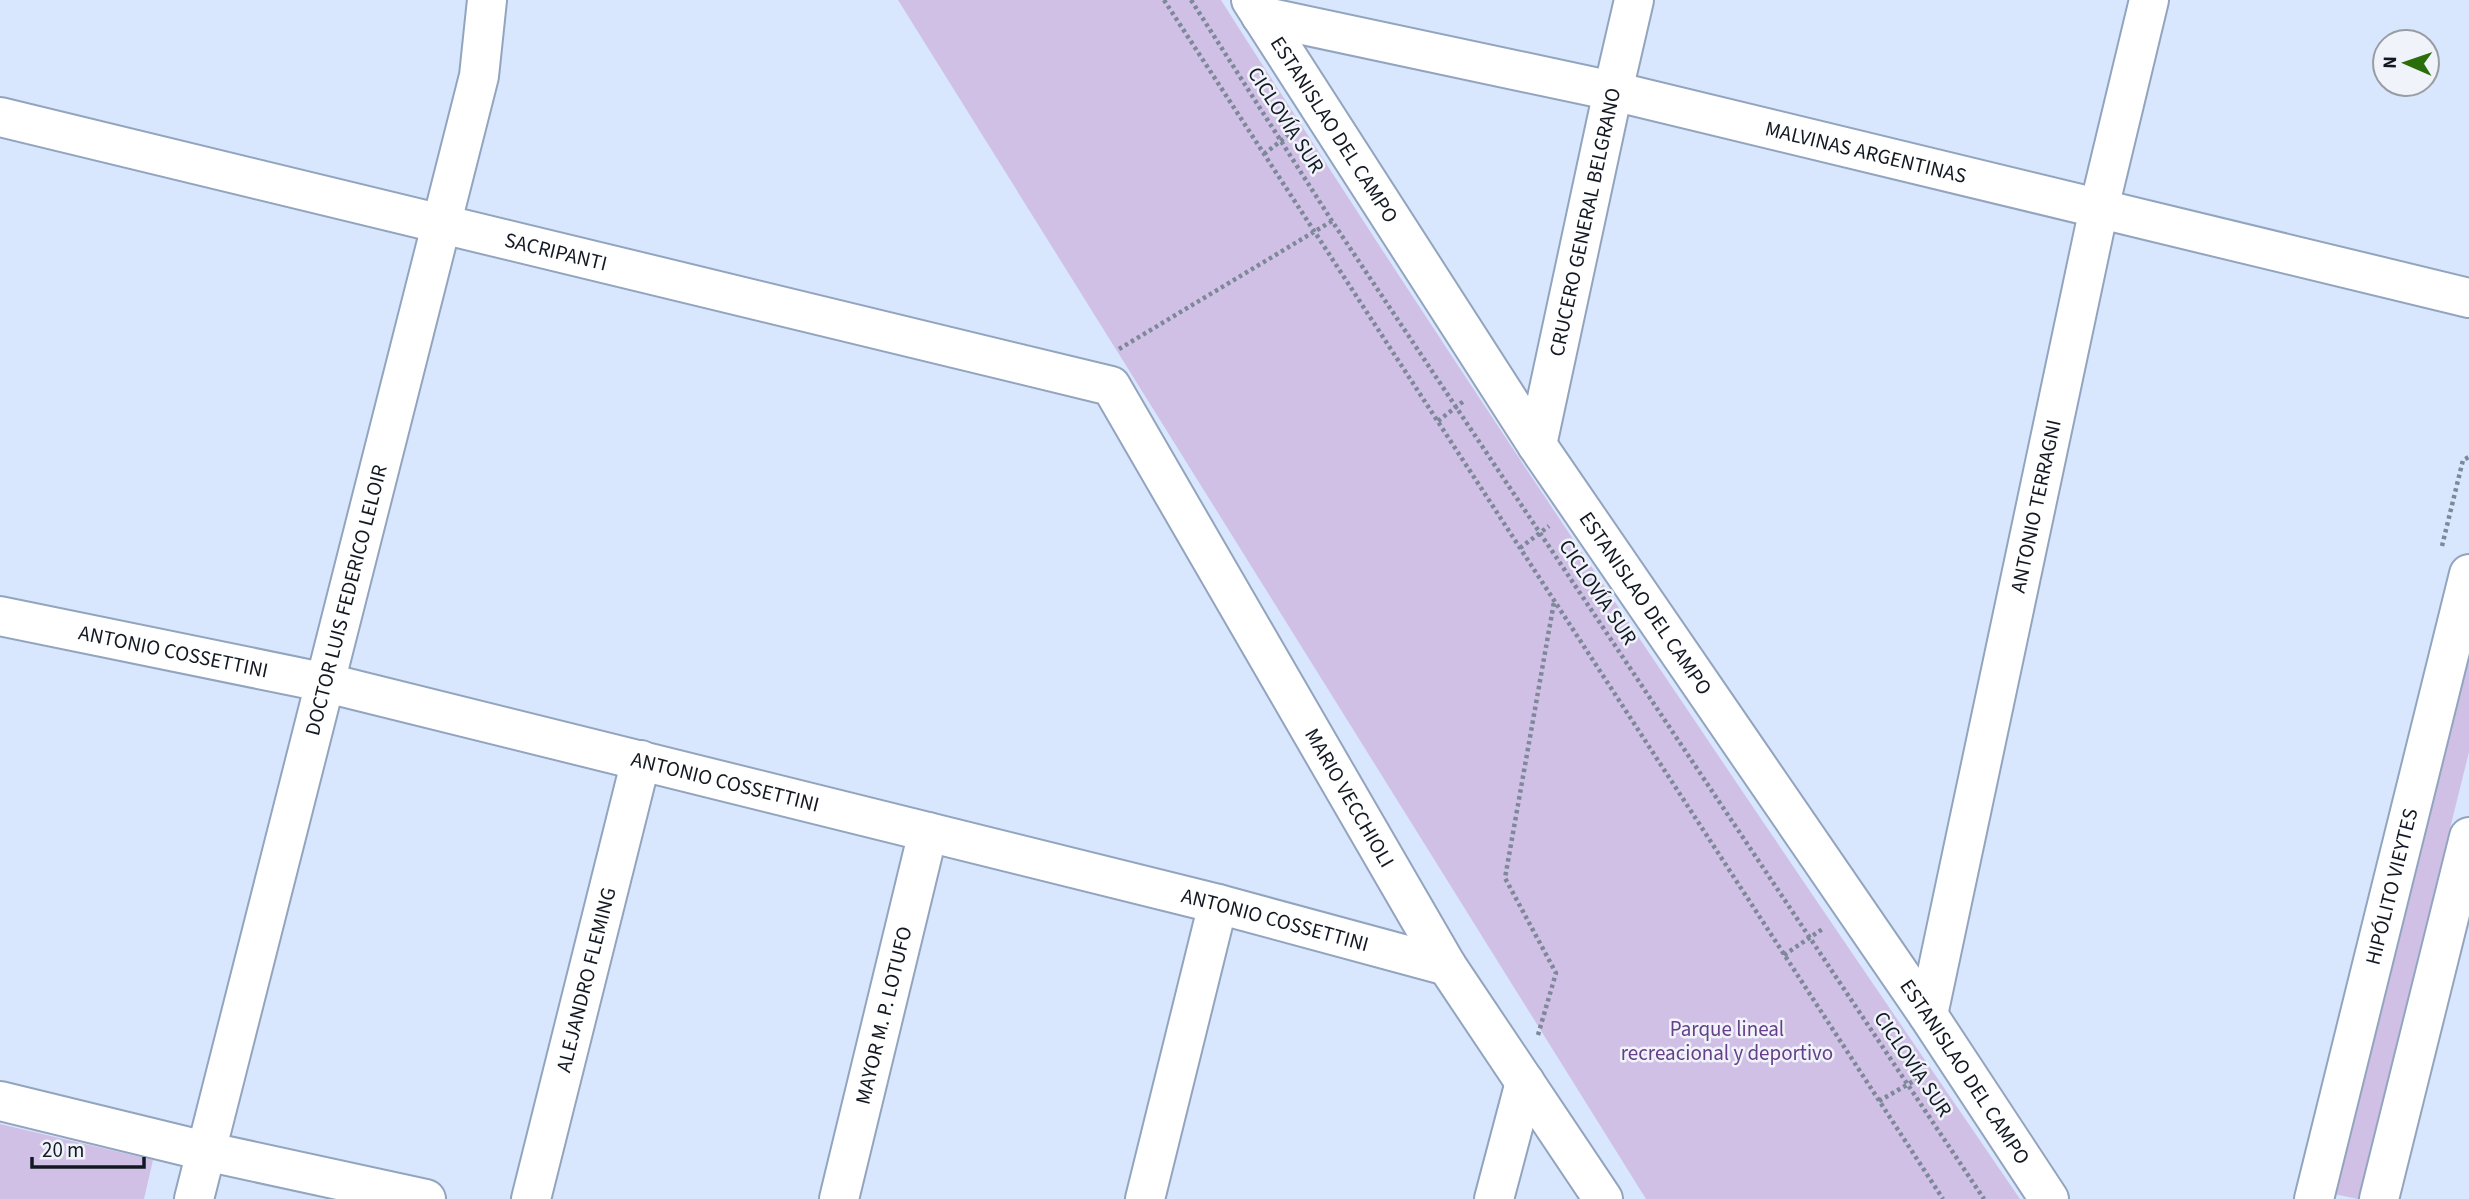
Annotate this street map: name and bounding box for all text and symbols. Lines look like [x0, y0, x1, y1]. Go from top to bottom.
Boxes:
north arrow [2371, 28, 2441, 98]
street label: ESTANISLAO DEL CAMPO [1263, 30, 1405, 229]
text: N [2377, 56, 2404, 69]
street label: CICLOVÍA SUR [1240, 61, 1332, 179]
street label: CRUCERO GENERAL BELGRANO [1541, 85, 1628, 359]
street label: MALVINAS ARGENTINAS [1762, 113, 1969, 191]
street label: SACRIPANTI [502, 225, 610, 278]
street label: ANTONIO TERRAGNI [2003, 417, 2069, 596]
street label: DOCTOR LUIS FEDERICO LELOIR [297, 461, 395, 739]
street label: ESTANISLAO DEL CAMPO [1572, 506, 1719, 701]
street label: CICLOVÍA SUR [1552, 533, 1644, 651]
street label: ANTONIO COSSETTINI [76, 617, 271, 686]
street label: MARIO VECCHIOLI [1297, 723, 1402, 873]
street label: ANTONIO COSSETTINI [628, 744, 822, 820]
street label: HIPÓLITO VIEYTES [2358, 805, 2425, 968]
street label: ANTONIO COSSETTINI [1178, 880, 1372, 959]
street label: ALEJANDRO FLEMING [548, 884, 624, 1075]
street label: MAYOR M. P. LOTUFO [848, 923, 920, 1107]
street label: ESTANISLAO DEL CAMPO [1893, 973, 2037, 1170]
street label: CICLOVÍA SUR [1867, 1005, 1959, 1123]
park label: Parque lineal recreacional y deportivo [1621, 1014, 1833, 1068]
scale bar [32, 1126, 144, 1170]
text: 20 m [42, 1135, 84, 1165]

